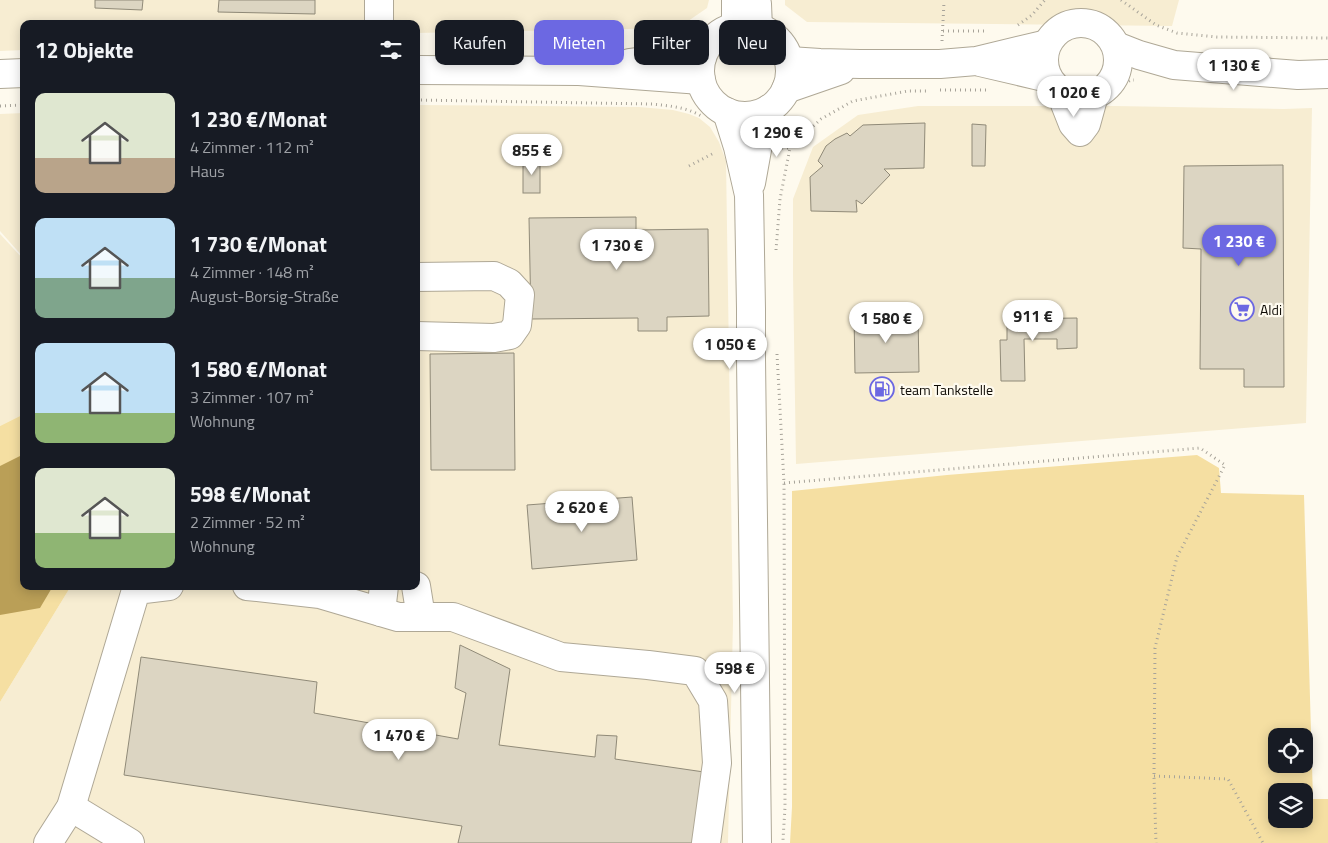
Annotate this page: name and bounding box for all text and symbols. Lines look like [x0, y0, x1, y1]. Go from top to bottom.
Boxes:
chip: Kaufen [435, 20, 524, 65]
chip: Mieten [534, 20, 624, 65]
chip: Filter [634, 20, 709, 65]
chip: Neu [719, 20, 786, 65]
text: 12 Objekte [35, 34, 134, 66]
icon: filters [377, 36, 405, 64]
pin: 1 130 € [1188, 48, 1280, 91]
text: 1 130 € [1208, 53, 1260, 77]
pin: 1 020 € [1028, 76, 1120, 118]
text: 1 020 € [1048, 80, 1100, 104]
text: 1 230 €/Monat [190, 103, 327, 135]
icon: home [75, 113, 135, 173]
pin: 1 290 € [731, 116, 823, 158]
text: 1 290 € [751, 120, 803, 144]
pin: 855 € [497, 134, 567, 176]
text: 4 Zimmer · 112 m² [190, 135, 314, 159]
text: 855 € [512, 138, 552, 162]
text: Haus [190, 159, 225, 183]
pin: 1 230 € [1193, 224, 1285, 267]
text: 1 730 €/Monat [190, 228, 327, 260]
pin: 1 730 € [571, 228, 663, 271]
text: 1 230 € [1213, 229, 1265, 253]
text: 1 730 € [591, 233, 643, 257]
icon: home [75, 238, 135, 298]
text: 4 Zimmer · 148 m² [190, 260, 314, 284]
text: August-Borsig-Straße [190, 284, 339, 308]
supermarket icon: Aldi [1229, 296, 1255, 322]
place label: Aldi [1260, 299, 1282, 320]
pin: 911 € [998, 300, 1068, 342]
pin: 1 580 € [840, 302, 932, 344]
text: 911 € [1013, 304, 1053, 328]
text: 1 580 € [860, 306, 912, 330]
pin: 1 050 € [684, 328, 776, 370]
text: 1 050 € [704, 332, 756, 356]
text: 1 580 €/Monat [190, 353, 327, 385]
icon: home [75, 363, 135, 423]
fuel station icon: team Tankstelle [869, 376, 895, 402]
place label: team Tankstelle [900, 379, 993, 400]
text: 3 Zimmer · 107 m² [190, 385, 314, 409]
text: Wohnung [190, 409, 255, 433]
text: 598 €/Monat [190, 478, 311, 510]
icon: home [75, 488, 135, 548]
pin: 2 620 € [536, 490, 628, 533]
text: 2 620 € [556, 495, 608, 519]
text: 2 Zimmer · 52 m² [190, 510, 305, 534]
text: Wohnung [190, 534, 255, 558]
pin: 598 € [700, 652, 770, 694]
text: 598 € [715, 656, 755, 680]
pin: 1 470 € [353, 718, 445, 761]
text: 1 470 € [373, 723, 425, 747]
map controls [1268, 728, 1313, 828]
button: locate [1268, 728, 1313, 773]
button: layers [1268, 783, 1313, 828]

